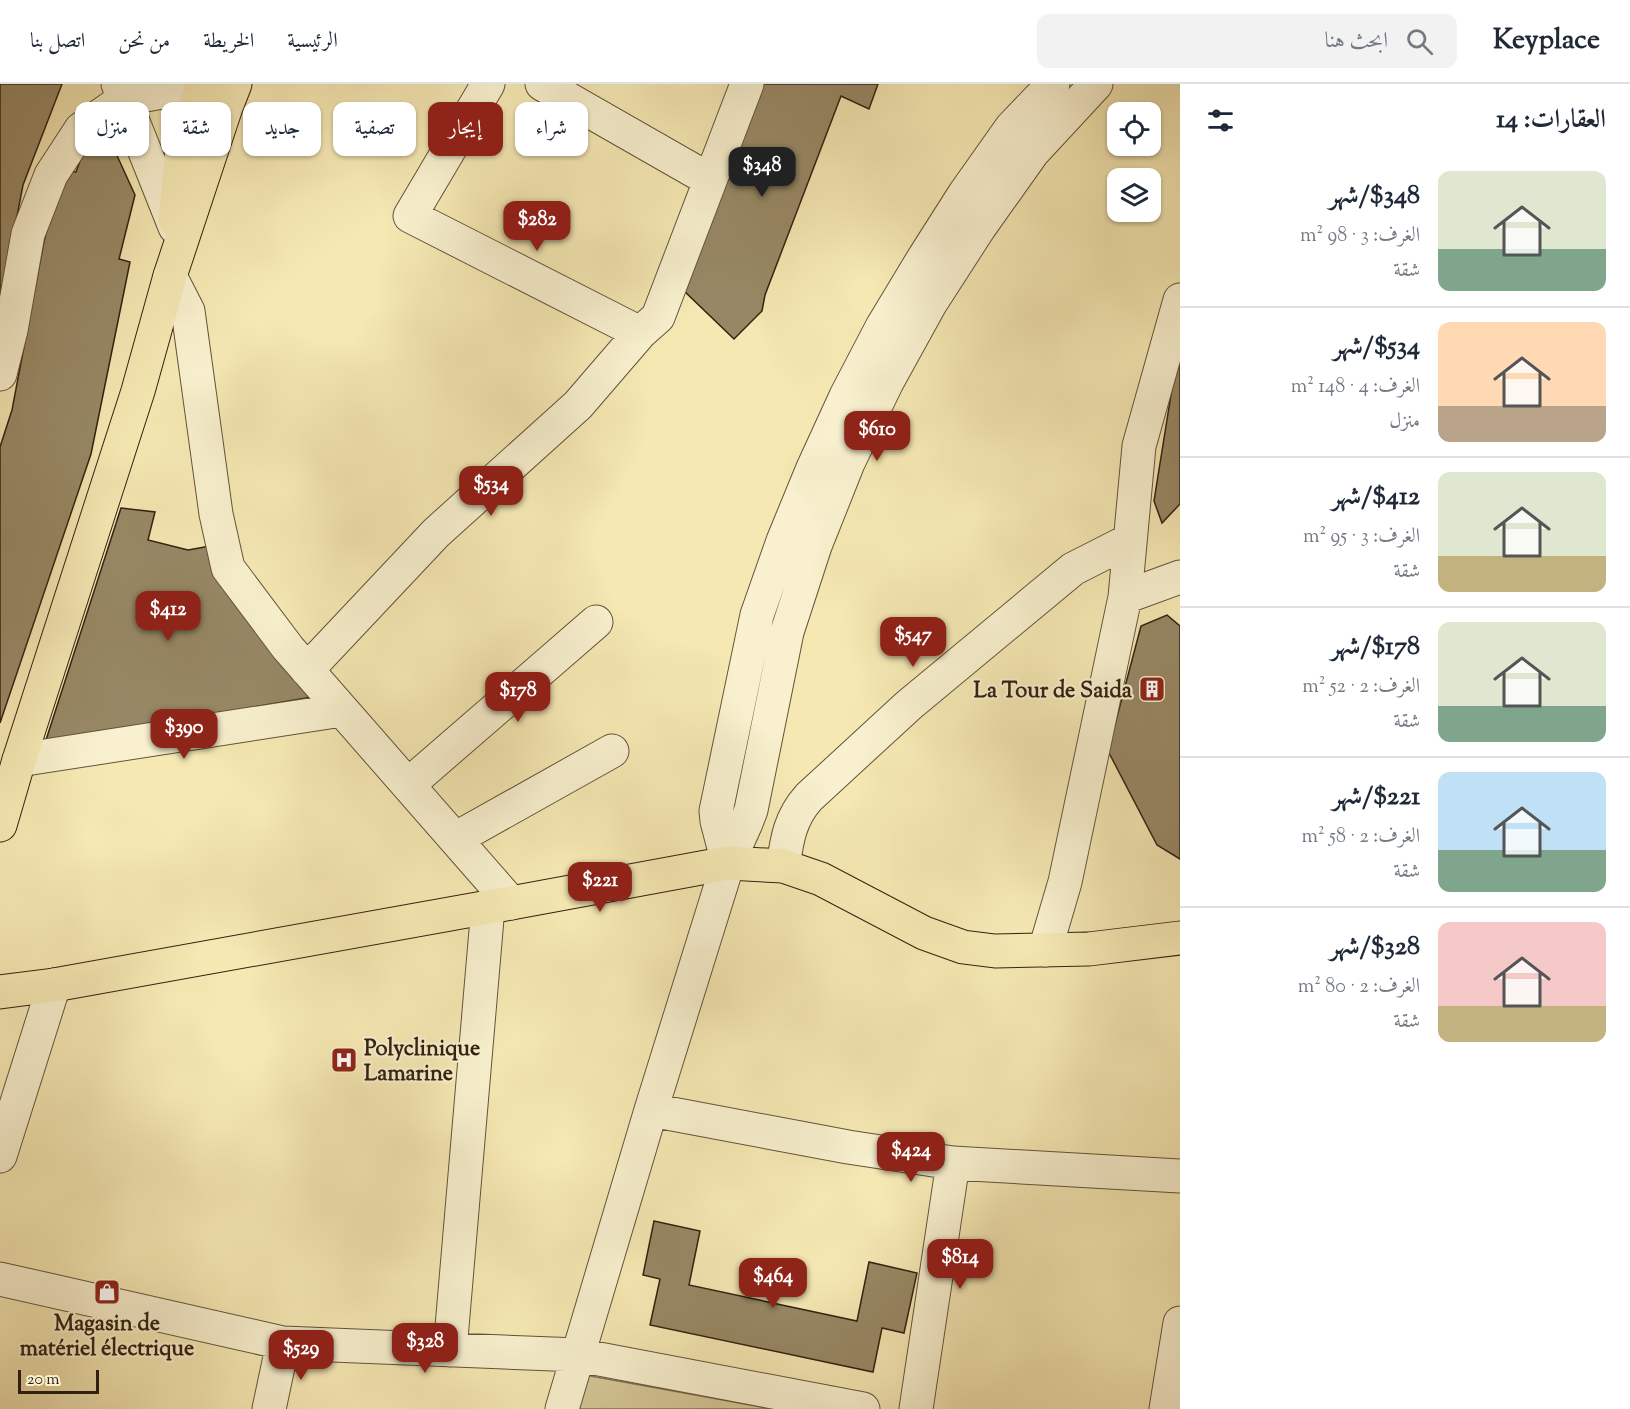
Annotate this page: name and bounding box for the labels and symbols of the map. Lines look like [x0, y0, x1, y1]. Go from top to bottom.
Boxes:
pin: $348 [726, 147, 798, 198]
pin: $282 [501, 201, 573, 252]
pin: $610 [841, 411, 913, 462]
pin: $534 [455, 466, 527, 517]
pin: $412 [132, 591, 204, 642]
pin: $547 [877, 617, 949, 668]
pin: $178 [482, 672, 554, 723]
building icon: La Tour de Saida [1137, 674, 1167, 704]
place label: La Tour de Saida [974, 676, 1133, 708]
pin: $390 [148, 709, 220, 760]
pin: $221 [564, 862, 636, 913]
place label: Polyclinique Lamarine [364, 1034, 480, 1091]
hospital icon: Polyclinique Lamarine [329, 1045, 359, 1075]
pin: $424 [875, 1132, 947, 1183]
pin: $814 [924, 1239, 996, 1290]
pin: $464 [737, 1258, 809, 1309]
shop icon: Magasin de matériel électrique [92, 1277, 122, 1307]
place label: Magasin de matériel électrique [20, 1309, 194, 1366]
pin: $328 [389, 1323, 461, 1374]
pin: $529 [265, 1330, 337, 1381]
scale bar [18, 1367, 99, 1394]

